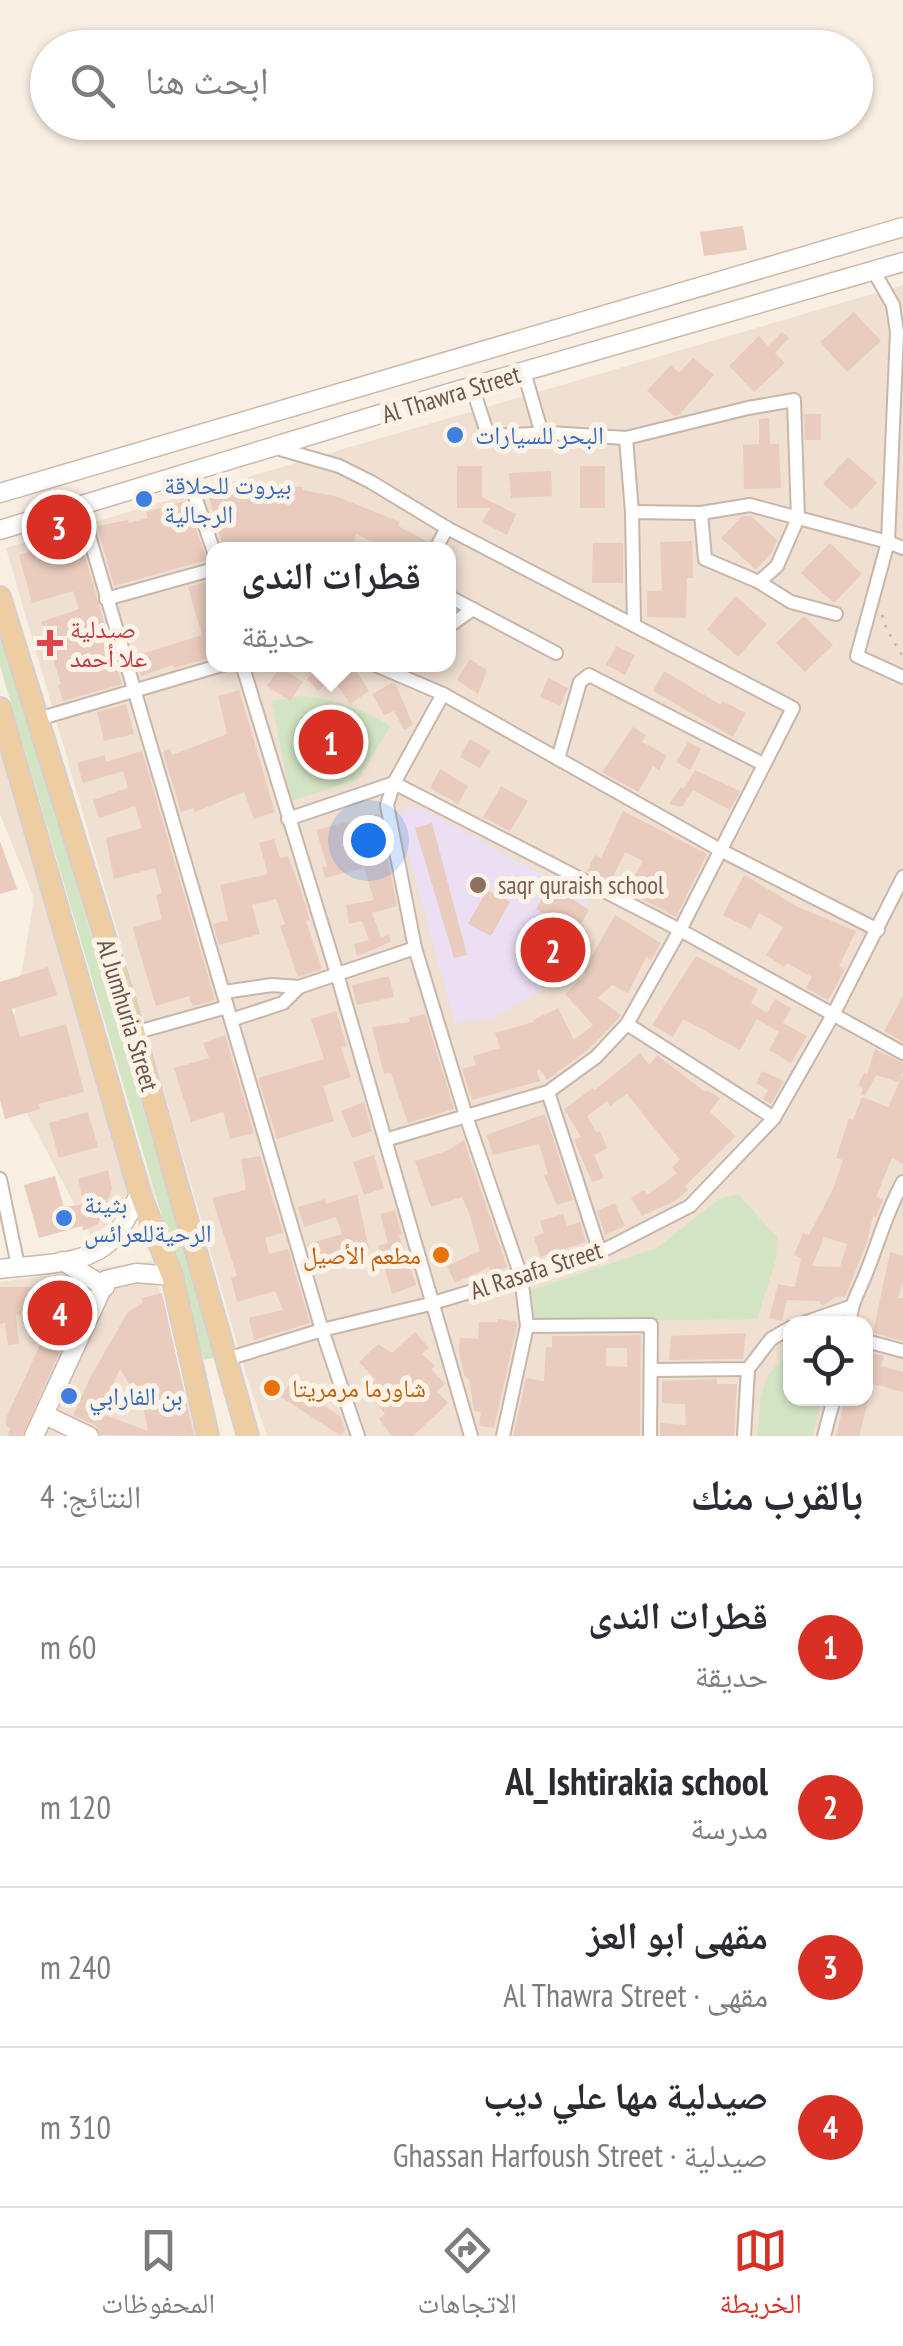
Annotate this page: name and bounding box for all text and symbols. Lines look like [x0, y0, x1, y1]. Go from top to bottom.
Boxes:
search box [30, 30, 873, 140]
text: ابحث هنا [145, 55, 269, 104]
icon: search [65, 58, 120, 113]
street label: Al Thawra Street [378, 358, 524, 430]
place label: البحر للسيارات [475, 419, 604, 451]
marker: البحر للسيارات [444, 424, 466, 446]
place label: بيروت للحلاقة الرجالية [164, 469, 291, 530]
marker: بيروت للحلاقة الرجالية [133, 488, 155, 510]
pin: 3 [27, 490, 92, 564]
popup [206, 542, 456, 672]
text: قطرات الندى [241, 550, 421, 599]
place label: صيدلية علا أحمد [70, 613, 147, 674]
text: حديقة [241, 614, 314, 656]
marker: صيدلية علا أحمد [39, 632, 61, 654]
pin: 1 [298, 704, 364, 780]
your location [343, 815, 394, 866]
place label: saqr quraish school [498, 869, 664, 901]
marker: saqr quraish school [467, 874, 489, 896]
pin: 2 [520, 912, 586, 988]
street label: Al Jumhuria Street [90, 935, 166, 1095]
place label: بثينة الرحيةللعرائس [84, 1188, 212, 1249]
marker: بثينة الرحيةللعرائس [53, 1207, 75, 1229]
street label: Al Rasafa Street [466, 1234, 606, 1306]
place label: مطعم الأصيل [303, 1239, 421, 1272]
marker: مطعم الأصيل [430, 1244, 452, 1266]
pin: 4 [28, 1276, 92, 1350]
map controls [783, 1316, 873, 1406]
button: locate [783, 1316, 873, 1406]
place label: شاورما مرمريتا [292, 1372, 426, 1404]
marker: شاورما مرمريتا [261, 1377, 283, 1399]
place label: بن الفارابي [89, 1380, 183, 1416]
marker: بن الفارابي [58, 1385, 80, 1407]
text: بالقرب منك [690, 1467, 863, 1522]
text: النتائج: 4 [40, 1475, 141, 1517]
text: قطرات الندى [588, 1590, 768, 1639]
text: 60 m [40, 1626, 96, 1668]
text: 1 [823, 1626, 838, 1668]
text: حديقة [695, 1654, 768, 1696]
text: Al_Ishtirakia school [505, 1756, 768, 1805]
text: 120 m [40, 1786, 111, 1828]
text: 2 [823, 1786, 838, 1828]
text: مدرسة [690, 1806, 768, 1848]
text: مقهى ابو العز [587, 1910, 768, 1959]
text: 240 m [40, 1946, 111, 1988]
text: 3 [823, 1946, 838, 1988]
text: مقهى · Al Thawra Street [503, 1974, 768, 2016]
text: صيدلية مها علي ديب [483, 2070, 768, 2119]
text: 310 m [40, 2106, 111, 2148]
text: 4 [823, 2106, 838, 2148]
text: صيدلية · Ghassan Harfoush Street [393, 2134, 768, 2176]
tab: المحفوظات [101, 2223, 215, 2331]
tab: الاتجاهات [418, 2223, 517, 2331]
tab: الخريطة [719, 2223, 802, 2331]

